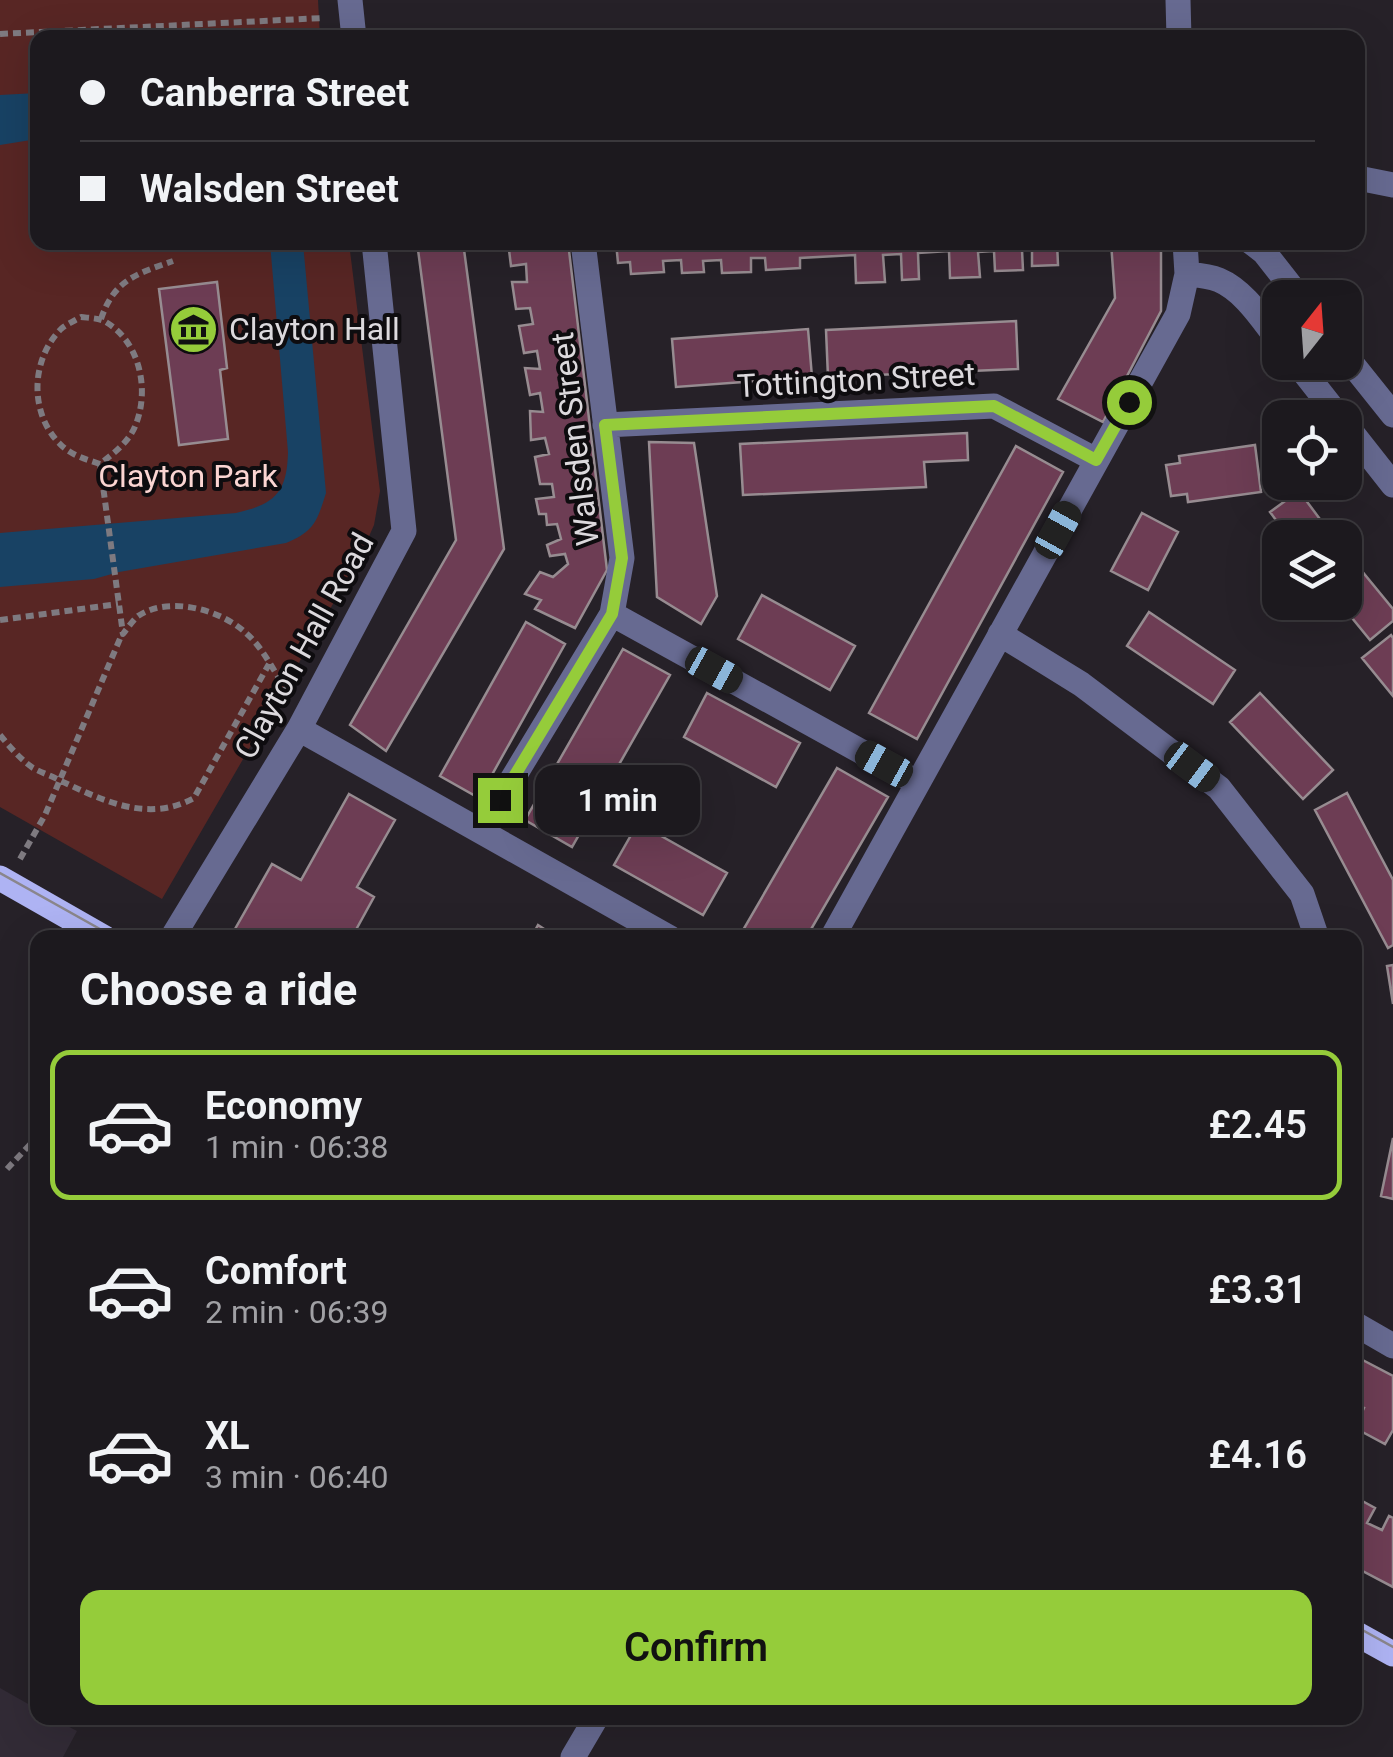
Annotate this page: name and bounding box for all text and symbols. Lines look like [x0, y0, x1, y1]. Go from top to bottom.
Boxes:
text: Canberra Street [140, 71, 409, 115]
text: Walsden Street [140, 167, 399, 211]
north arrow [1262, 280, 1362, 380]
map controls [1262, 280, 1362, 620]
museum icon: Clayton Hall [168, 303, 220, 355]
place label: Clayton Hall [229, 310, 400, 348]
street label: Walsden Street [543, 330, 607, 548]
street label: Tottington Street [736, 355, 976, 405]
route start [1107, 380, 1152, 425]
button: locate [1262, 400, 1362, 500]
park label: Clayton Park [98, 457, 278, 495]
car [1030, 496, 1086, 564]
button: layers [1262, 520, 1362, 620]
street label: Clayton Hall Road [226, 527, 382, 765]
car [680, 642, 748, 698]
car [850, 736, 918, 792]
car [1159, 737, 1225, 797]
callout: 1 min [535, 765, 700, 835]
route end [478, 778, 523, 823]
text: 1 min [577, 781, 658, 819]
text: Choose a ride [80, 963, 357, 1016]
icon: car [85, 1080, 175, 1170]
text: Economy [205, 1084, 362, 1128]
text: £2.45 [1209, 1103, 1307, 1147]
text: 1 min · 06:38 [205, 1128, 388, 1166]
icon: car [85, 1245, 175, 1335]
text: Comfort [205, 1249, 347, 1293]
text: £3.31 [1209, 1268, 1307, 1312]
text: 2 min · 06:39 [205, 1293, 388, 1331]
icon: car [85, 1410, 175, 1500]
text: XL [205, 1414, 250, 1458]
text: £4.16 [1209, 1433, 1307, 1477]
text: 3 min · 06:40 [205, 1458, 388, 1496]
button: Confirm [80, 1590, 1312, 1705]

